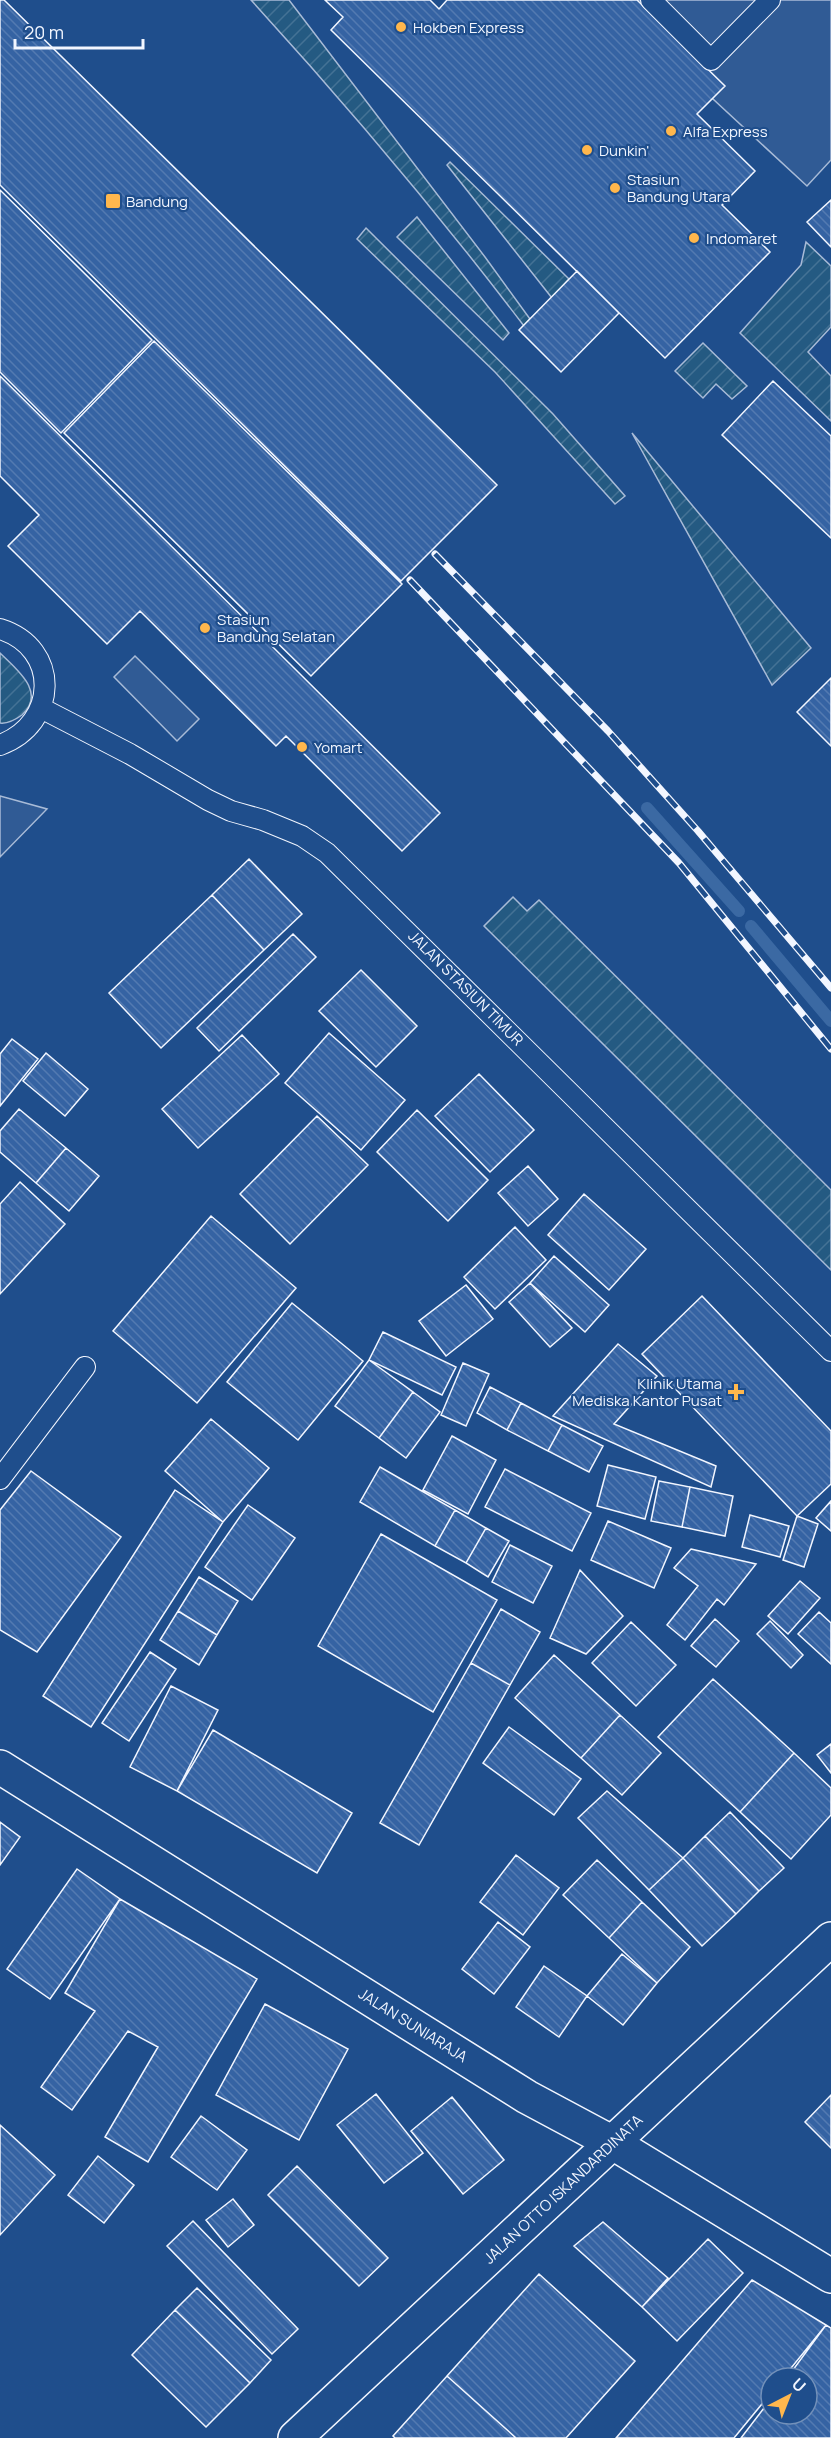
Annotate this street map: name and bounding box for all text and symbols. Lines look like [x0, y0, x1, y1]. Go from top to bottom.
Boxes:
scale bar [15, 12, 142, 50]
place label: Hokben Express [413, 17, 524, 38]
text: 20 m [24, 20, 64, 44]
marker: Hokben Express [394, 20, 408, 34]
place label: Alfa Express [683, 121, 768, 142]
marker: Alfa Express [664, 124, 678, 138]
place label: Dunkin' [599, 140, 649, 161]
marker: Dunkin' [580, 143, 594, 157]
place label: Stasiun Bandung Utara [627, 169, 730, 207]
marker: Stasiun Bandung Utara [608, 181, 622, 195]
place label: Bandung [126, 191, 188, 212]
marker: Bandung [104, 192, 122, 210]
place label: Indomaret [706, 228, 777, 249]
marker: Indomaret [687, 231, 701, 245]
place label: Stasiun Bandung Selatan [217, 609, 335, 647]
marker: Stasiun Bandung Selatan [198, 621, 212, 635]
place label: Yomart [314, 737, 362, 758]
marker: Yomart [295, 740, 309, 754]
street label: JALAN STASIUN TIMUR [404, 926, 528, 1050]
place label: Klinik Utama Mediska Kantor Pusat [572, 1373, 722, 1411]
marker: Klinik Utama Mediska Kantor Pusat [727, 1383, 745, 1401]
street label: JALAN SUNIARAJA [355, 1983, 472, 2067]
street label: JALAN OTTO ISKANDARDINATA [479, 2109, 648, 2268]
north arrow [759, 2366, 819, 2426]
text: U [787, 2373, 811, 2397]

